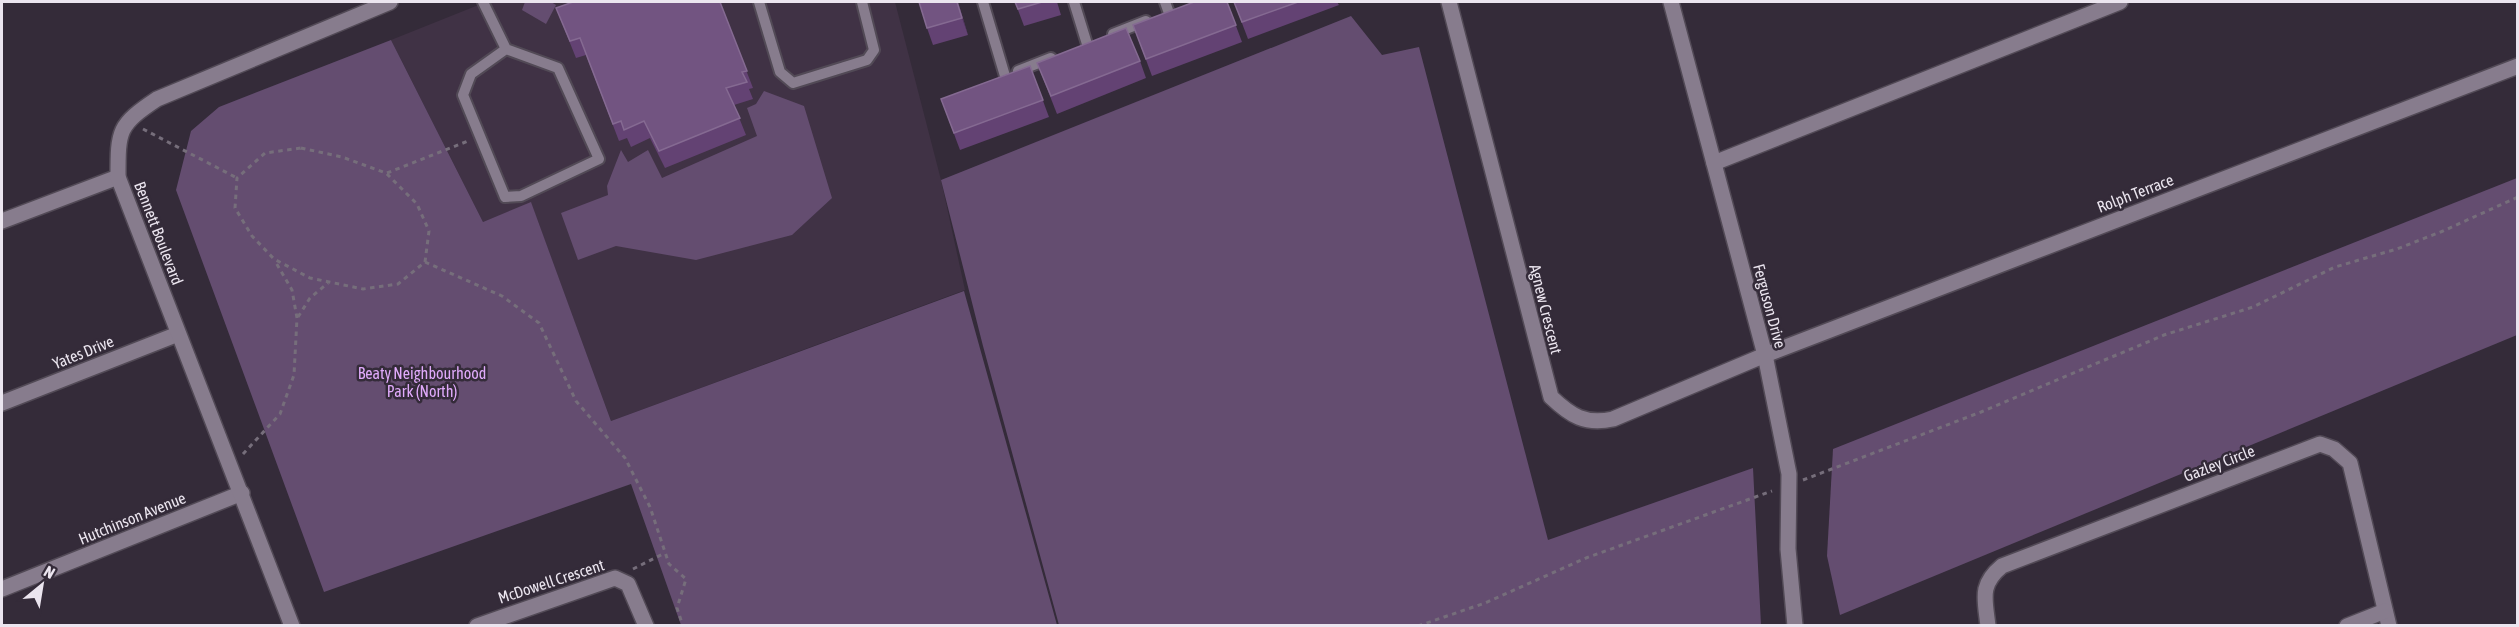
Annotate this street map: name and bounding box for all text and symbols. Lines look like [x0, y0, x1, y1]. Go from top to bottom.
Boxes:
street label: Rolph Terrace [2094, 170, 2176, 217]
street label: Bennett Boulevard [131, 179, 187, 287]
street label: Agnew Crescent [1525, 262, 1566, 356]
street label: Ferguson Drive [1749, 262, 1790, 350]
street label: Yates Drive [50, 332, 116, 372]
park label: Beaty Neighbourhood Park (North) [358, 364, 486, 401]
street label: Gazley Circle [2181, 441, 2257, 486]
street label: Hutchinson Avenue [76, 488, 188, 548]
north arrow [12, 555, 72, 615]
street label: McDowell Crescent [496, 555, 607, 607]
text: N [41, 562, 58, 582]

